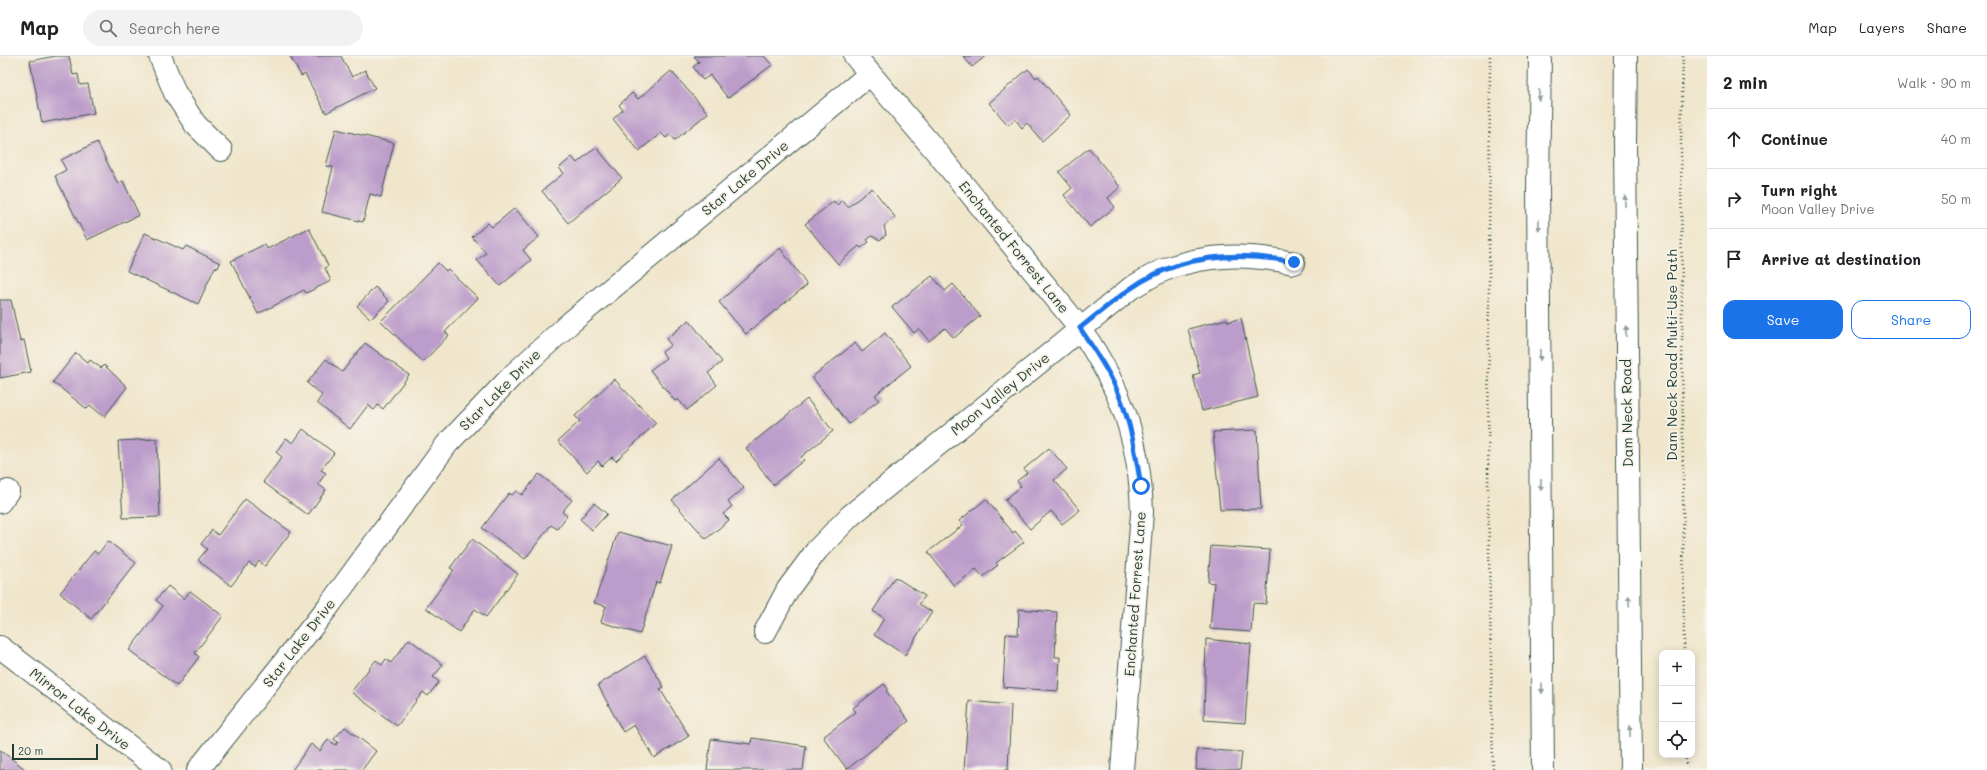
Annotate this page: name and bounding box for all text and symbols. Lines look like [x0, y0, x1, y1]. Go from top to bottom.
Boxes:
search box [83, 10, 363, 46]
text: Map [20, 15, 59, 40]
icon: search [97, 17, 119, 39]
text: Search here [129, 18, 220, 38]
text: Map [1808, 18, 1837, 37]
text: Layers [1859, 18, 1905, 37]
text: Share [1927, 18, 1967, 37]
text: 2 min [1723, 71, 1768, 93]
text: Walk · 90 m [1897, 74, 1971, 91]
one-way arrow [1536, 89, 1542, 102]
icon: ahead [1723, 128, 1745, 150]
text: Continue [1761, 129, 1828, 149]
text: 40 m [1941, 130, 1971, 147]
street label: Star Lake Drive [697, 136, 792, 220]
street label: Enchanted Forrest Lane [955, 176, 1074, 317]
text: Turn right [1761, 180, 1838, 200]
icon: right [1723, 188, 1745, 210]
text: 50 m [1941, 190, 1971, 207]
one-way arrow [1622, 194, 1628, 207]
text: Moon Valley Drive [1761, 200, 1874, 217]
one-way arrow [1535, 219, 1542, 231]
icon: arrive [1723, 248, 1745, 270]
street label: Dam Neck Road Multi-Use Path [1662, 249, 1681, 461]
text: Arrive at destination [1761, 249, 1921, 269]
route end [1285, 253, 1303, 271]
button: Save [1723, 300, 1843, 339]
button: Share [1851, 300, 1971, 339]
one-way arrow [1623, 324, 1629, 337]
street label: Star Lake Drive [455, 345, 545, 435]
street label: Moon Valley Drive [946, 348, 1053, 439]
one-way arrow [1537, 349, 1543, 362]
street label: Dam Neck Road [1616, 359, 1637, 467]
route start [1132, 477, 1150, 495]
one-way arrow [1538, 479, 1544, 492]
street label: Enchanted Forrest Lane [1119, 511, 1150, 677]
street label: Star Lake Drive [258, 594, 339, 691]
one-way arrow [1626, 594, 1632, 607]
map controls [1659, 650, 1695, 758]
button: + [1659, 650, 1695, 686]
street label: Mirror Lake Drive [26, 663, 135, 754]
one-way arrow [1539, 682, 1545, 695]
button: − [1659, 686, 1695, 722]
button: locate [1659, 722, 1695, 758]
one-way arrow [1627, 724, 1633, 737]
scale bar [12, 742, 98, 761]
text: 20 m [18, 743, 43, 758]

